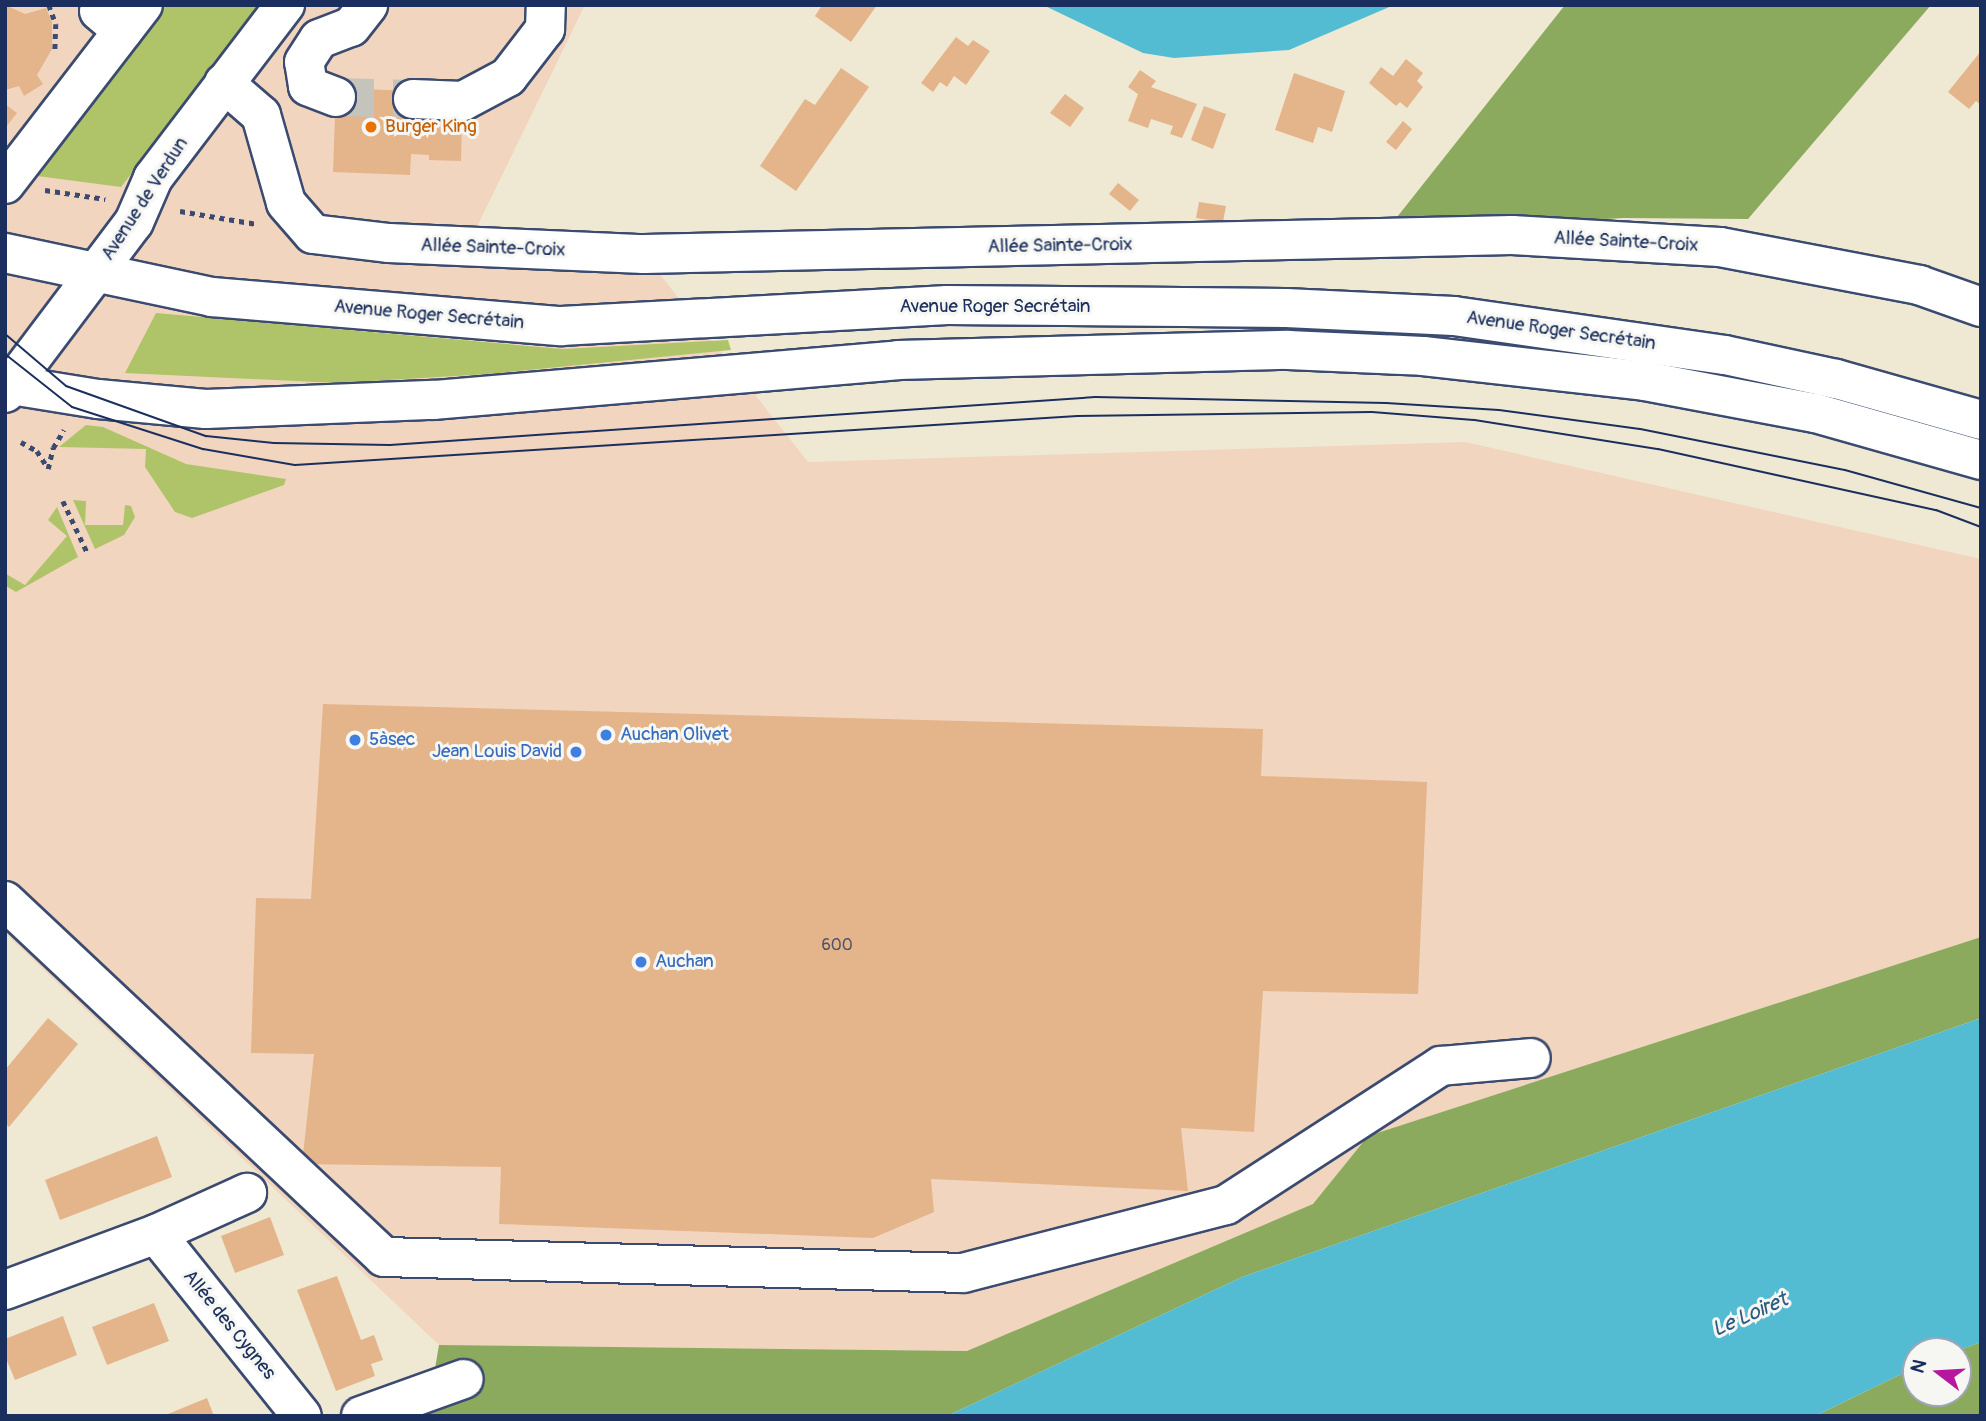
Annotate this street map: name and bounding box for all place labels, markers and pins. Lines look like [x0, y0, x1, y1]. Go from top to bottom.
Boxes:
place label: Burger King [385, 116, 477, 138]
marker: Burger King [363, 119, 379, 135]
place label: Auchan Olivet [620, 724, 729, 746]
marker: Auchan Olivet [598, 727, 614, 743]
place label: 5àsec [369, 729, 415, 751]
marker: 5àsec [347, 732, 363, 748]
place label: Jean Louis David [432, 741, 562, 763]
marker: Jean Louis David [568, 744, 584, 760]
place label: Auchan [655, 951, 714, 973]
marker: Auchan [633, 954, 649, 970]

